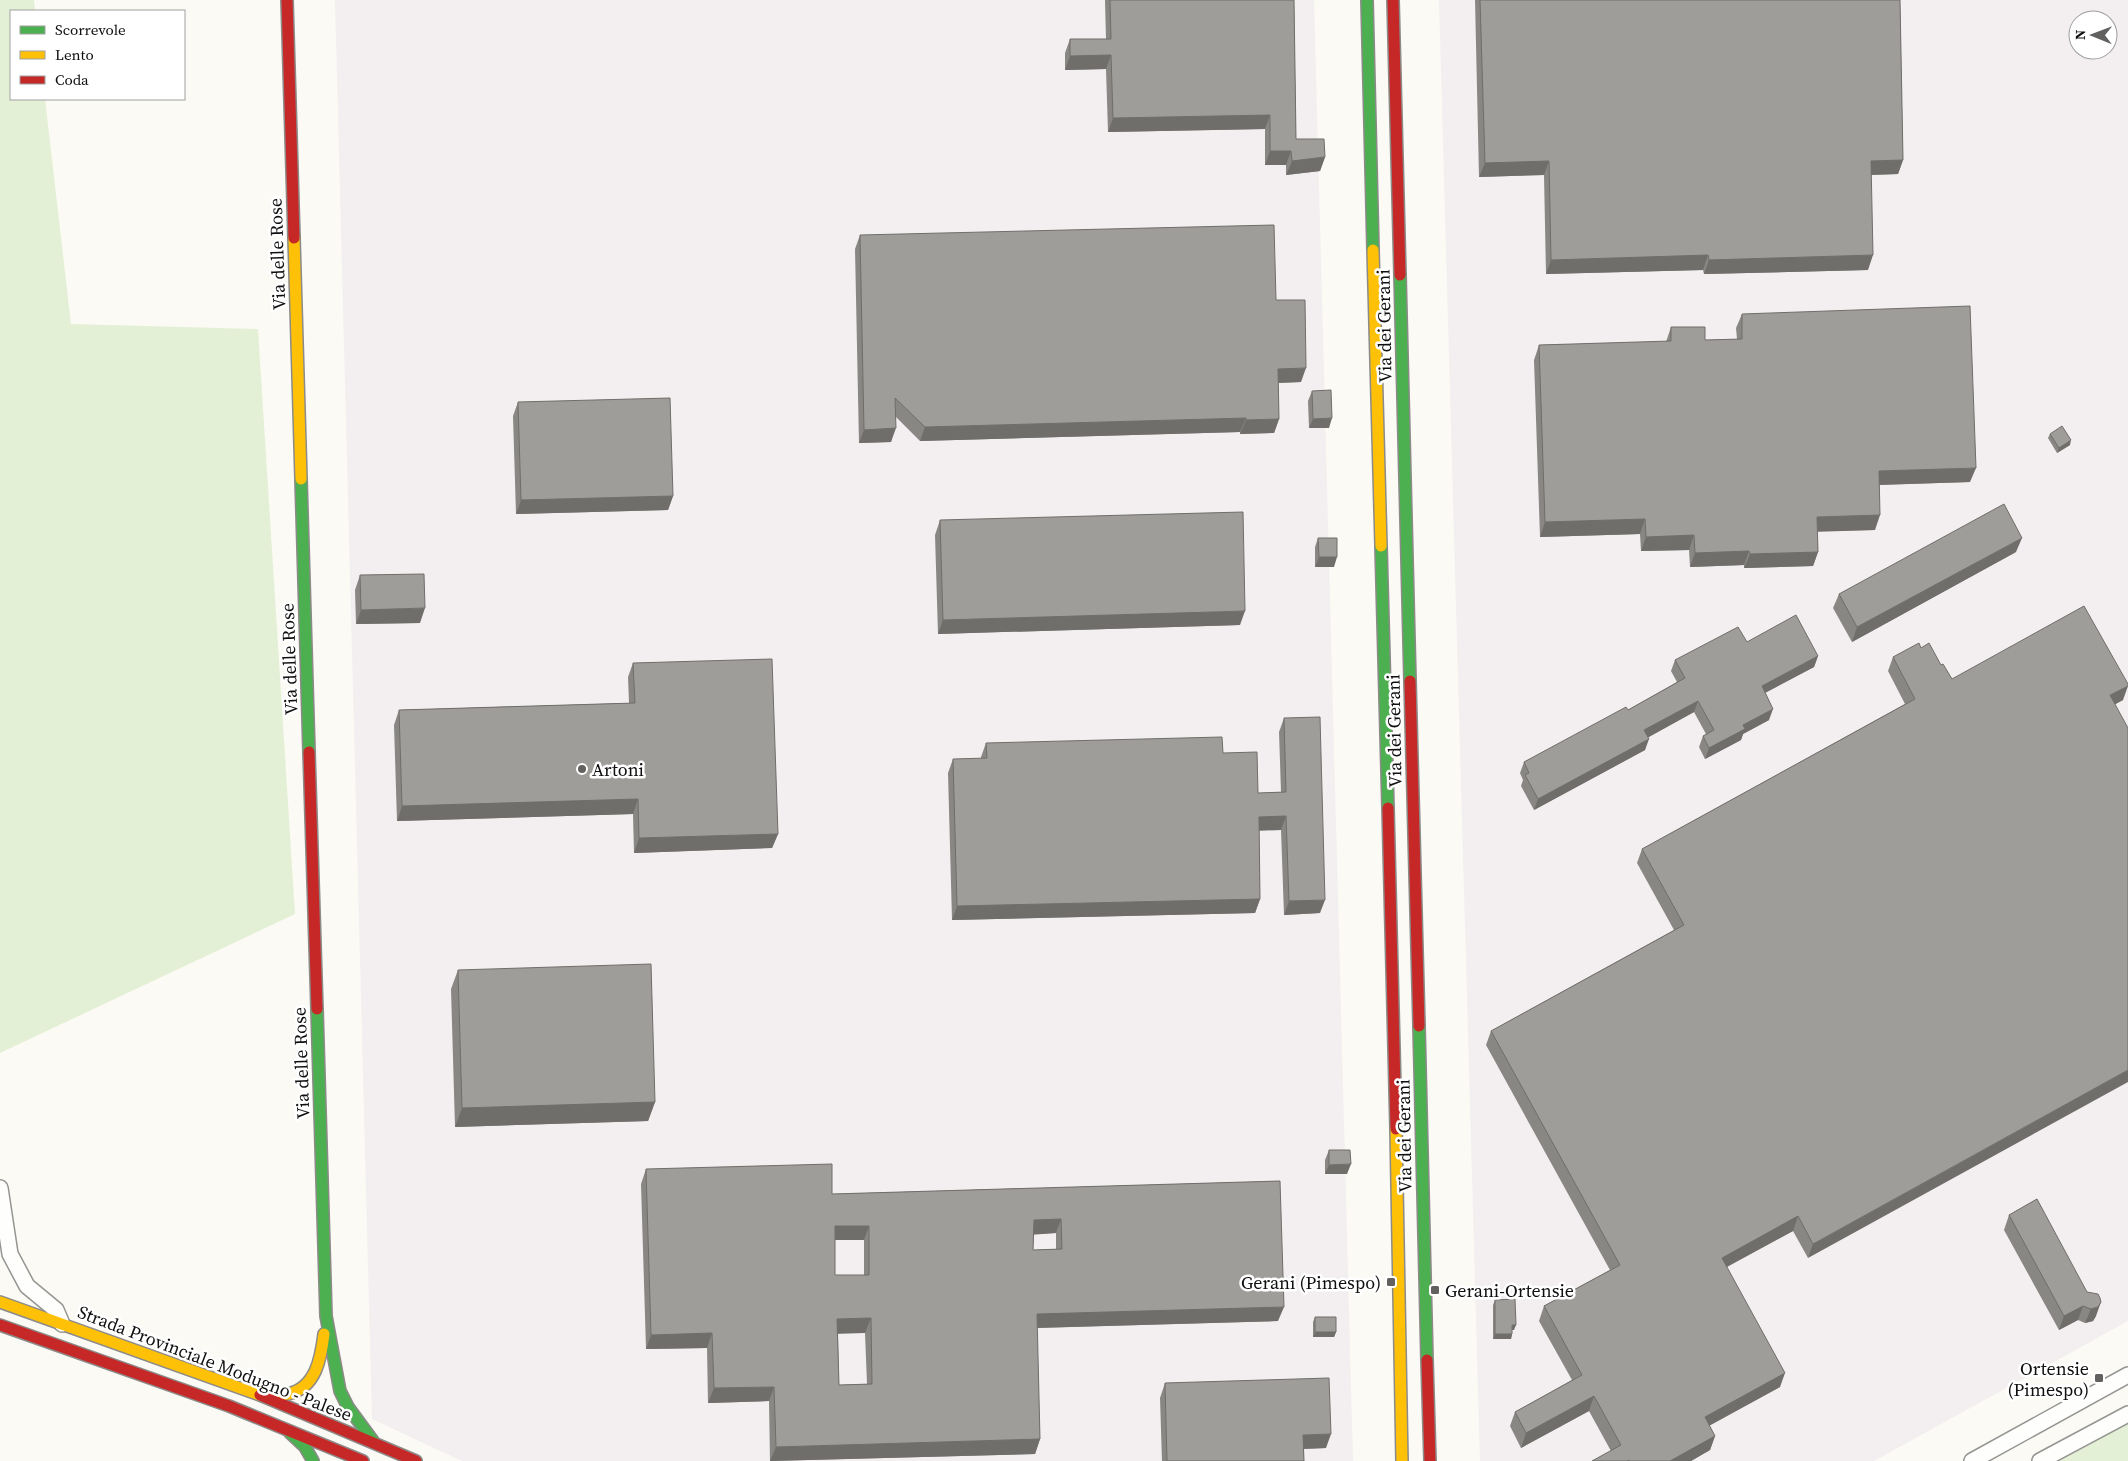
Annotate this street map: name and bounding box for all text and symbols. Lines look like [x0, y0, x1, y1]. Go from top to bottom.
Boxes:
legend [10, 10, 185, 100]
north arrow [2068, 10, 2118, 60]
text: Scorrevole [55, 19, 126, 40]
text: N [2070, 29, 2090, 40]
text: Lento [55, 44, 94, 65]
text: Coda [55, 69, 89, 90]
street label: Via delle Rose [263, 198, 291, 310]
street label: Via dei Gerani [1371, 269, 1397, 383]
street label: Via delle Rose [275, 603, 303, 715]
street label: Via dei Gerani [1381, 674, 1407, 788]
place label: Artoni [592, 757, 644, 782]
marker: Artoni [576, 763, 588, 775]
street label: Via delle Rose [287, 1007, 315, 1119]
street label: Via dei Gerani [1391, 1079, 1417, 1193]
place label: Gerani (Pimespo) [1241, 1270, 1381, 1295]
marker: Gerani (Pimespo) [1385, 1276, 1397, 1288]
place label: Gerani-Ortensie [1445, 1278, 1574, 1303]
marker: Gerani-Ortensie [1429, 1284, 1441, 1296]
street label: Strada Provinciale Modugno - Palese [74, 1299, 356, 1427]
place label: Ortensie (Pimespo) [2007, 1356, 2089, 1402]
marker: Ortensie (Pimespo) [2093, 1372, 2105, 1384]

